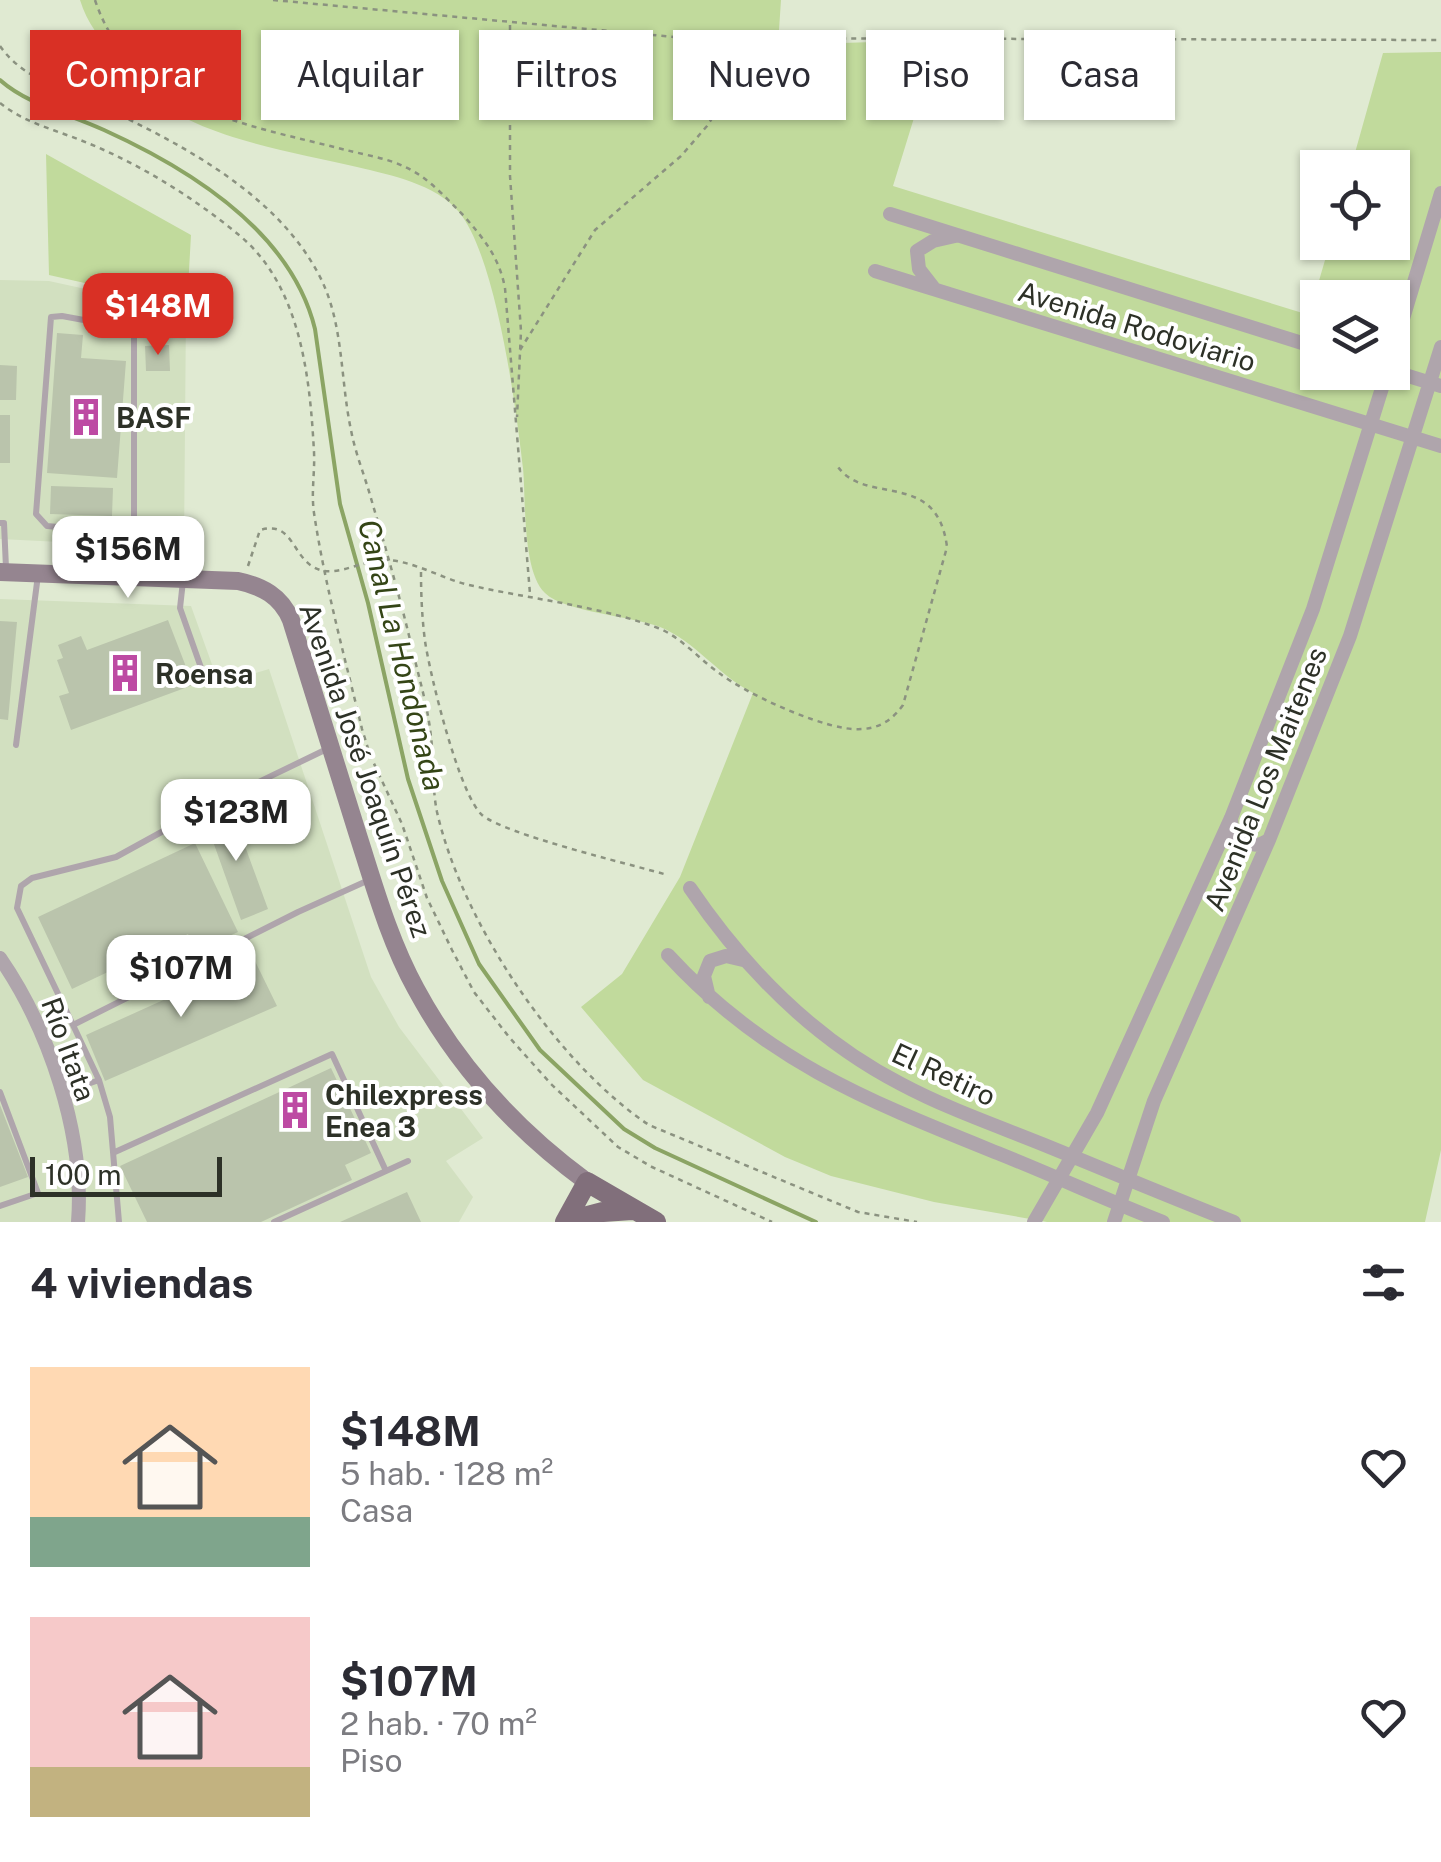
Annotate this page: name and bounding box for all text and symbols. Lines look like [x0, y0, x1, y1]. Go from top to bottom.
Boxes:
chip: Comprar [30, 30, 241, 120]
chip: Alquilar [261, 30, 459, 120]
chip: Filtros [479, 30, 653, 120]
chip: Nuevo [673, 30, 846, 120]
chip: Piso [866, 30, 1004, 120]
chip: Casa [1024, 30, 1175, 120]
map controls [1300, 150, 1410, 390]
button: locate [1300, 150, 1410, 260]
pin: $148M [88, 273, 228, 358]
street label: Avenida Rodoviario [1014, 274, 1260, 378]
button: layers [1300, 280, 1410, 390]
text: $148M [104, 287, 212, 324]
building icon: BASF [65, 396, 107, 438]
place label: BASF [116, 401, 191, 434]
pin: $156M [58, 516, 198, 601]
water label: Canal La Hondonada [351, 516, 453, 794]
text: $156M [74, 530, 182, 567]
street label: Avenida José Joaquín Pérez [293, 598, 439, 942]
street label: Avenida Los Maitenes [1197, 642, 1333, 916]
building icon: Roensa [104, 652, 146, 694]
place label: Roensa [155, 657, 253, 690]
pin: $123M [166, 779, 306, 864]
text: $123M [183, 793, 289, 830]
pin: $107M [111, 935, 251, 1020]
text: $107M [129, 949, 233, 986]
street label: Río Itata [35, 993, 103, 1105]
street label: El Retiro [887, 1036, 1001, 1112]
place label: Chilexpress Enea 3 [325, 1078, 483, 1143]
building icon: Chilexpress Enea 3 [274, 1089, 316, 1131]
scale bar [30, 1152, 222, 1196]
text: 100 m [45, 1158, 122, 1191]
icon: filters [1356, 1255, 1411, 1310]
text: 4 viviendas [30, 1258, 253, 1307]
text: $148M [340, 1406, 481, 1455]
icon: home [110, 1407, 230, 1527]
icon: heart [1356, 1440, 1411, 1495]
text: 5 hab. · 128 m² [340, 1455, 553, 1492]
text: Casa [340, 1492, 413, 1529]
text: $107M [340, 1656, 478, 1705]
icon: home [110, 1657, 230, 1777]
icon: heart [1356, 1690, 1411, 1745]
text: 2 hab. · 70 m² [340, 1705, 537, 1742]
text: Piso [340, 1742, 403, 1779]

